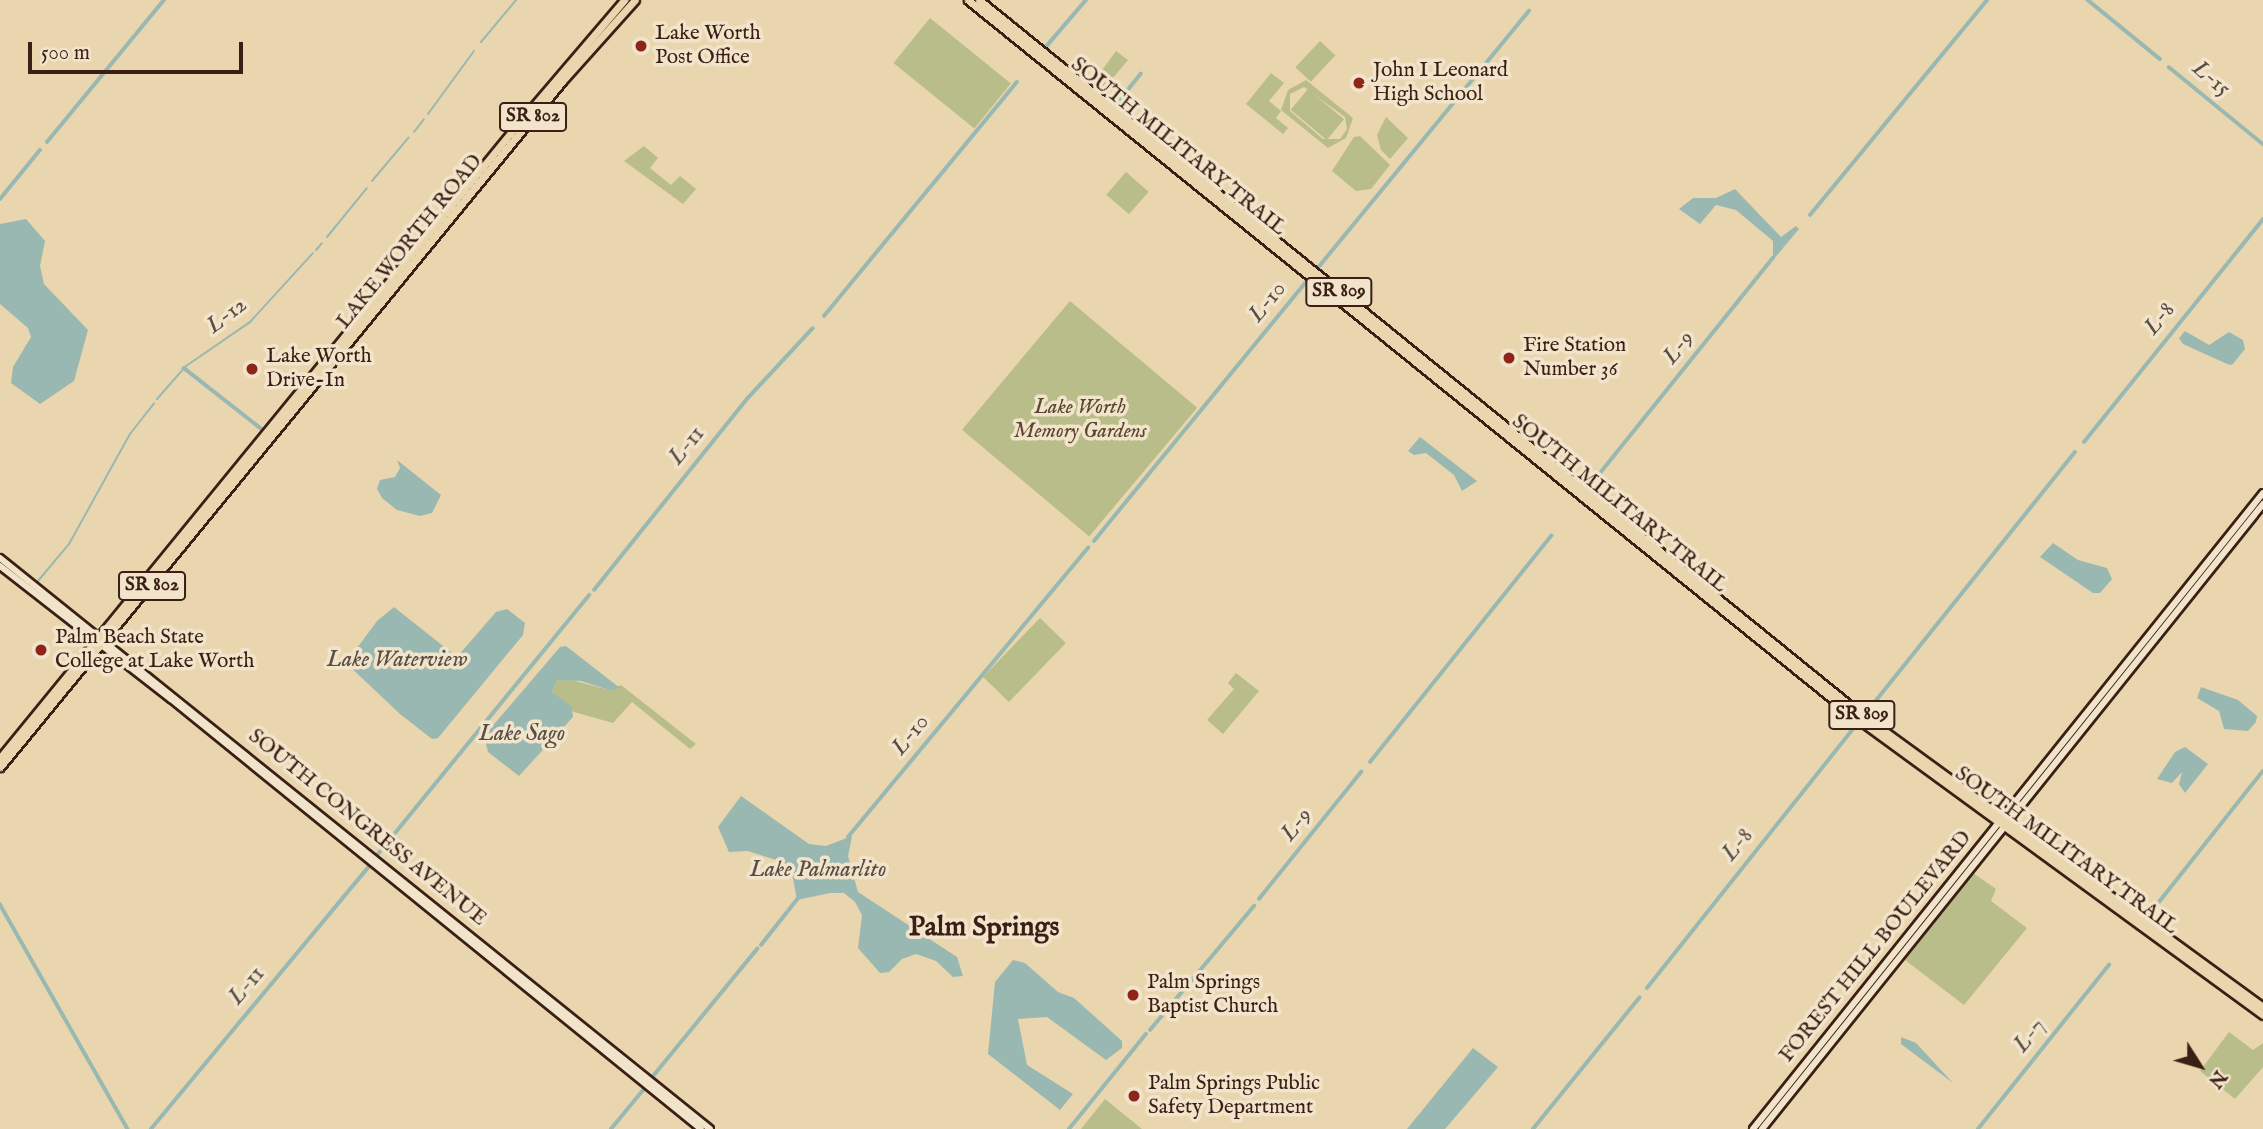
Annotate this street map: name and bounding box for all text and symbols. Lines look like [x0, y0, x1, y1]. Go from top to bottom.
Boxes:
place label: Lake Worth Post Office [655, 21, 761, 71]
scale bar [32, 28, 247, 72]
marker: Lake Worth Post Office [633, 38, 649, 54]
text: 500 m [41, 40, 90, 67]
street label: SOUTH MILITARY TRAIL [1065, 52, 1291, 242]
water label: L-15 [2186, 55, 2236, 103]
place label: John I Leonard High School [1373, 58, 1508, 108]
marker: John I Leonard High School [1351, 75, 1367, 91]
road number: SR 802 [498, 102, 568, 132]
street label: LAKE WORTH ROAD [332, 150, 488, 334]
water label: L-10 [1243, 276, 1293, 328]
road number: SR 809 [1304, 276, 1374, 308]
water label: L-12 [201, 292, 253, 340]
water label: L-8 [2138, 297, 2182, 341]
water label: L-9 [1657, 326, 1701, 370]
place label: Fire Station Number 36 [1523, 333, 1626, 383]
place label: Lake Worth Drive-In [266, 344, 372, 394]
marker: Fire Station Number 36 [1501, 350, 1517, 366]
marker: Lake Worth Drive-In [244, 361, 260, 377]
park label: Lake Worth Memory Gardens [1014, 395, 1146, 445]
street label: SOUTH MILITARY TRAIL [1506, 409, 1732, 599]
water label: L-11 [663, 421, 711, 471]
road number: SR 802 [117, 570, 187, 601]
place label: Palm Beach State College at Lake Worth [55, 625, 254, 675]
marker: Palm Beach State College at Lake Worth [33, 642, 49, 658]
water label: Lake Waterview [327, 646, 467, 674]
road number: SR 809 [1827, 700, 1897, 730]
water label: L-10 [886, 709, 936, 761]
water label: Lake Sago [479, 720, 565, 748]
street label: SOUTH CONGRESS AVENUE [243, 724, 491, 932]
street label: SOUTH MILITARY TRAIL [1950, 762, 2182, 940]
water label: L-9 [1275, 803, 1319, 847]
water label: L-8 [1716, 823, 1760, 867]
street label: FOREST HILL BOULEVARD [1775, 826, 1977, 1068]
water label: Lake Palmarlito [750, 856, 886, 884]
district label: Palm Springs [909, 911, 1059, 945]
water label: L-11 [223, 961, 271, 1011]
place label: Palm Springs Baptist Church [1147, 970, 1278, 1020]
marker: Palm Springs Baptist Church [1125, 987, 1141, 1003]
water label: L-7 [2008, 1013, 2052, 1059]
north arrow [2165, 1031, 2235, 1101]
text: N [2202, 1065, 2231, 1092]
place label: Palm Springs Public Safety Department [1148, 1071, 1320, 1121]
marker: Palm Springs Public Safety Department [1126, 1088, 1142, 1104]

